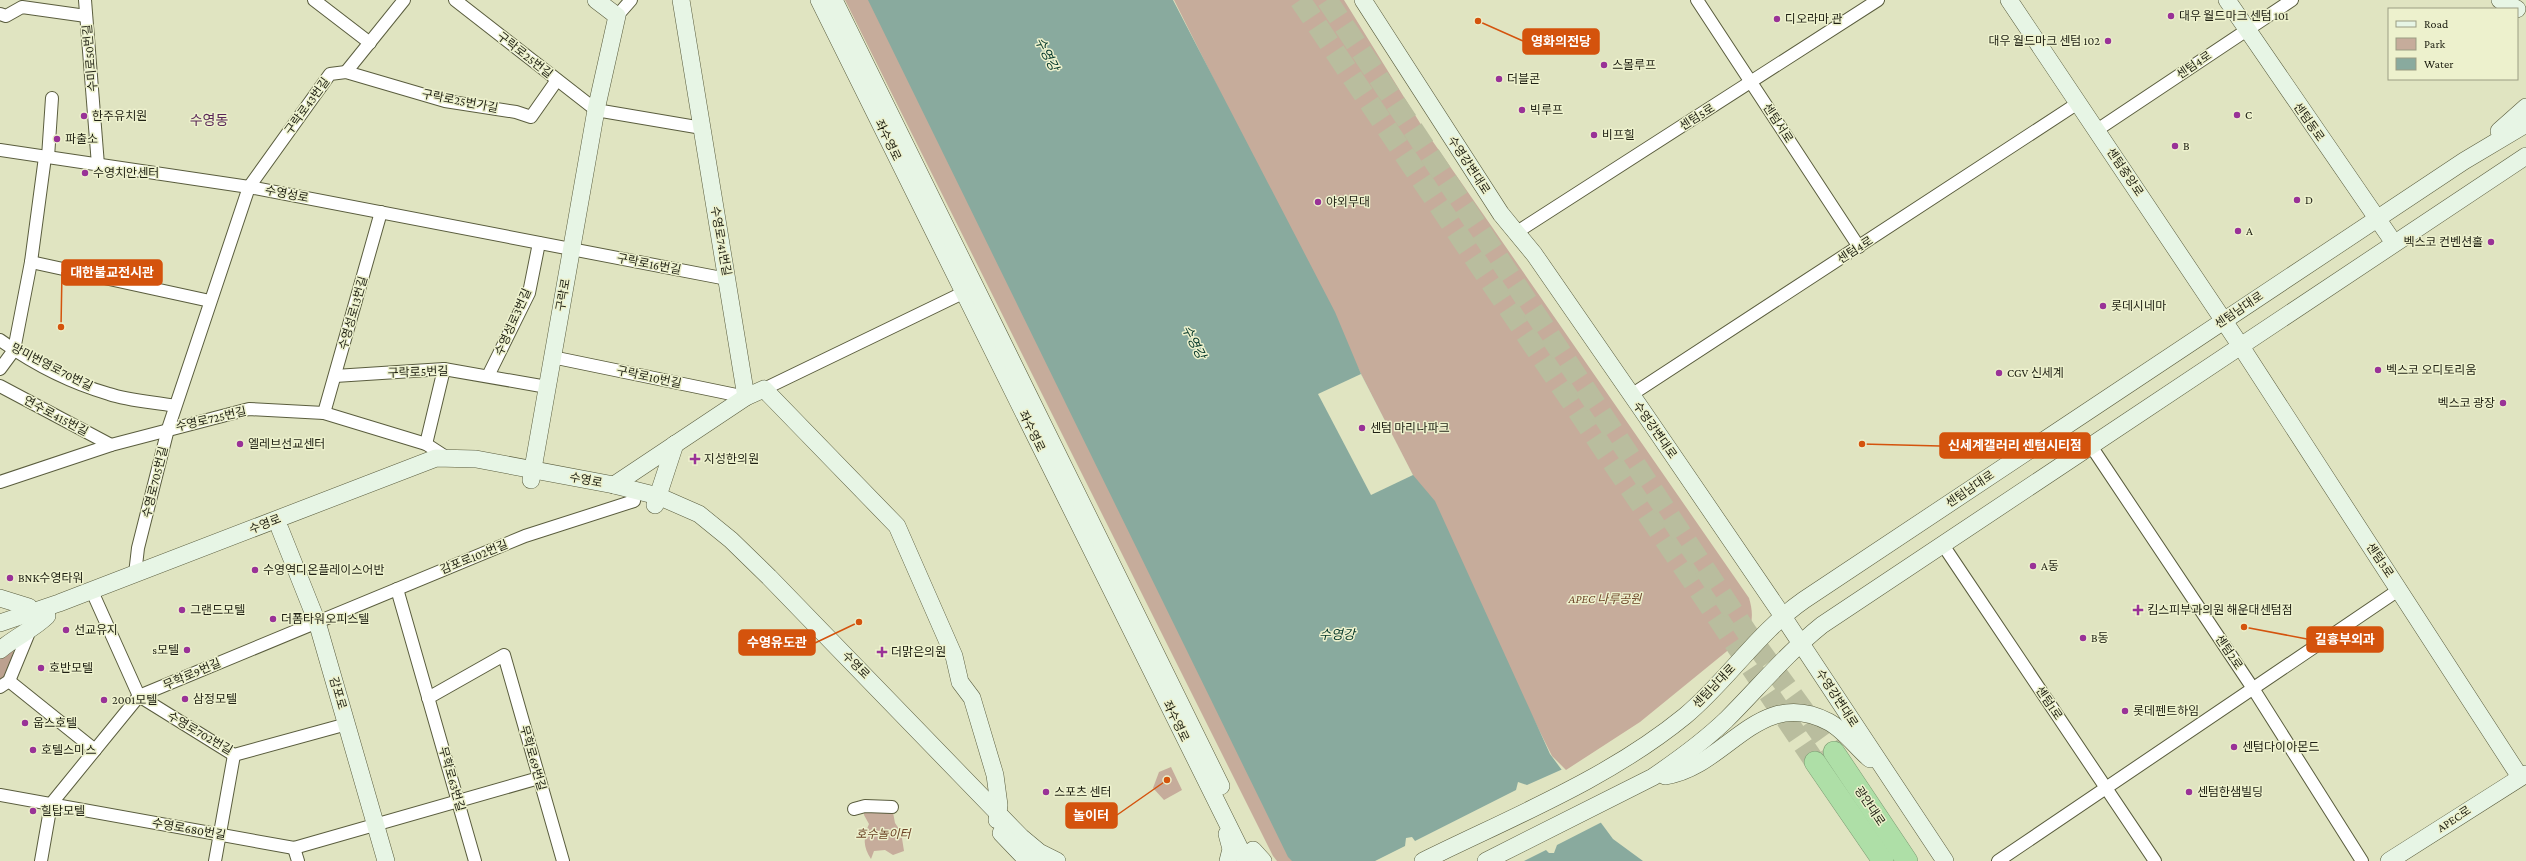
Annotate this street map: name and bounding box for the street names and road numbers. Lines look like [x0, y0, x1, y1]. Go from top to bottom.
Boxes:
street label: 수미로50번길 [80, 24, 100, 92]
street label: 구락로25번길 [494, 29, 556, 81]
street label: 센텀4로 [2174, 48, 2214, 82]
street label: 구락로43번길 [282, 75, 332, 137]
street label: 구락로25번가길 [421, 87, 499, 115]
street label: 센텀동로 [2291, 100, 2327, 144]
street label: 센텀5로 [1677, 101, 1717, 133]
street label: 센텀서로 [1760, 101, 1796, 145]
street label: 좌수영로 [872, 117, 904, 163]
street label: 수영강변대로 [1445, 133, 1493, 197]
street label: 센텀중앙로 [2104, 145, 2146, 199]
street label: 수영성로 [264, 183, 310, 205]
street label: 수영로741번길 [708, 205, 734, 277]
street label: 센텀4로 [1835, 233, 1875, 267]
street label: 구락로16번길 [616, 251, 682, 277]
street label: 수영성로13번길 [336, 275, 370, 351]
street label: 구락로 [553, 277, 573, 313]
street label: 수영성로3번길 [492, 286, 534, 358]
street label: 센텀남대로 [2212, 289, 2266, 331]
street label: 망미번영로70번길 [9, 340, 95, 394]
street label: 구락로10번길 [615, 363, 683, 391]
street label: 구락로5번길 [387, 364, 449, 380]
street label: 연수로415번길 [21, 393, 91, 439]
street label: 수영강변대로 [1630, 399, 1680, 461]
street label: 수영로725번길 [174, 404, 248, 434]
street label: 좌수영로 [1016, 408, 1048, 454]
street label: 수영로705번길 [139, 445, 171, 519]
street label: 센텀남대로 [1943, 468, 1997, 510]
street label: 수영로 [568, 470, 604, 490]
street label: 수영로 [247, 512, 283, 536]
street label: 감포로102번길 [438, 537, 510, 577]
street label: 센텀3로 [2363, 540, 2397, 580]
street label: 센텀2로 [2212, 632, 2246, 672]
street label: 수영로 [839, 648, 873, 682]
street label: 무학로9번길 [161, 656, 223, 692]
street label: 센텀남대로 [1690, 661, 1738, 711]
street label: 수영강변대로 [1813, 666, 1861, 730]
street label: 감포로 [327, 675, 349, 711]
street label: 센텀1로 [2033, 684, 2065, 722]
street label: 좌수영로 [1160, 698, 1192, 744]
street label: 수영로702번길 [165, 709, 235, 757]
street label: 무학로69번길 [517, 724, 549, 792]
street label: 무학로63번길 [436, 745, 468, 813]
street label: 광안대로 [1852, 784, 1888, 828]
street label: APEC로 [2434, 803, 2474, 835]
street label: 수영로680번길 [151, 816, 227, 842]

